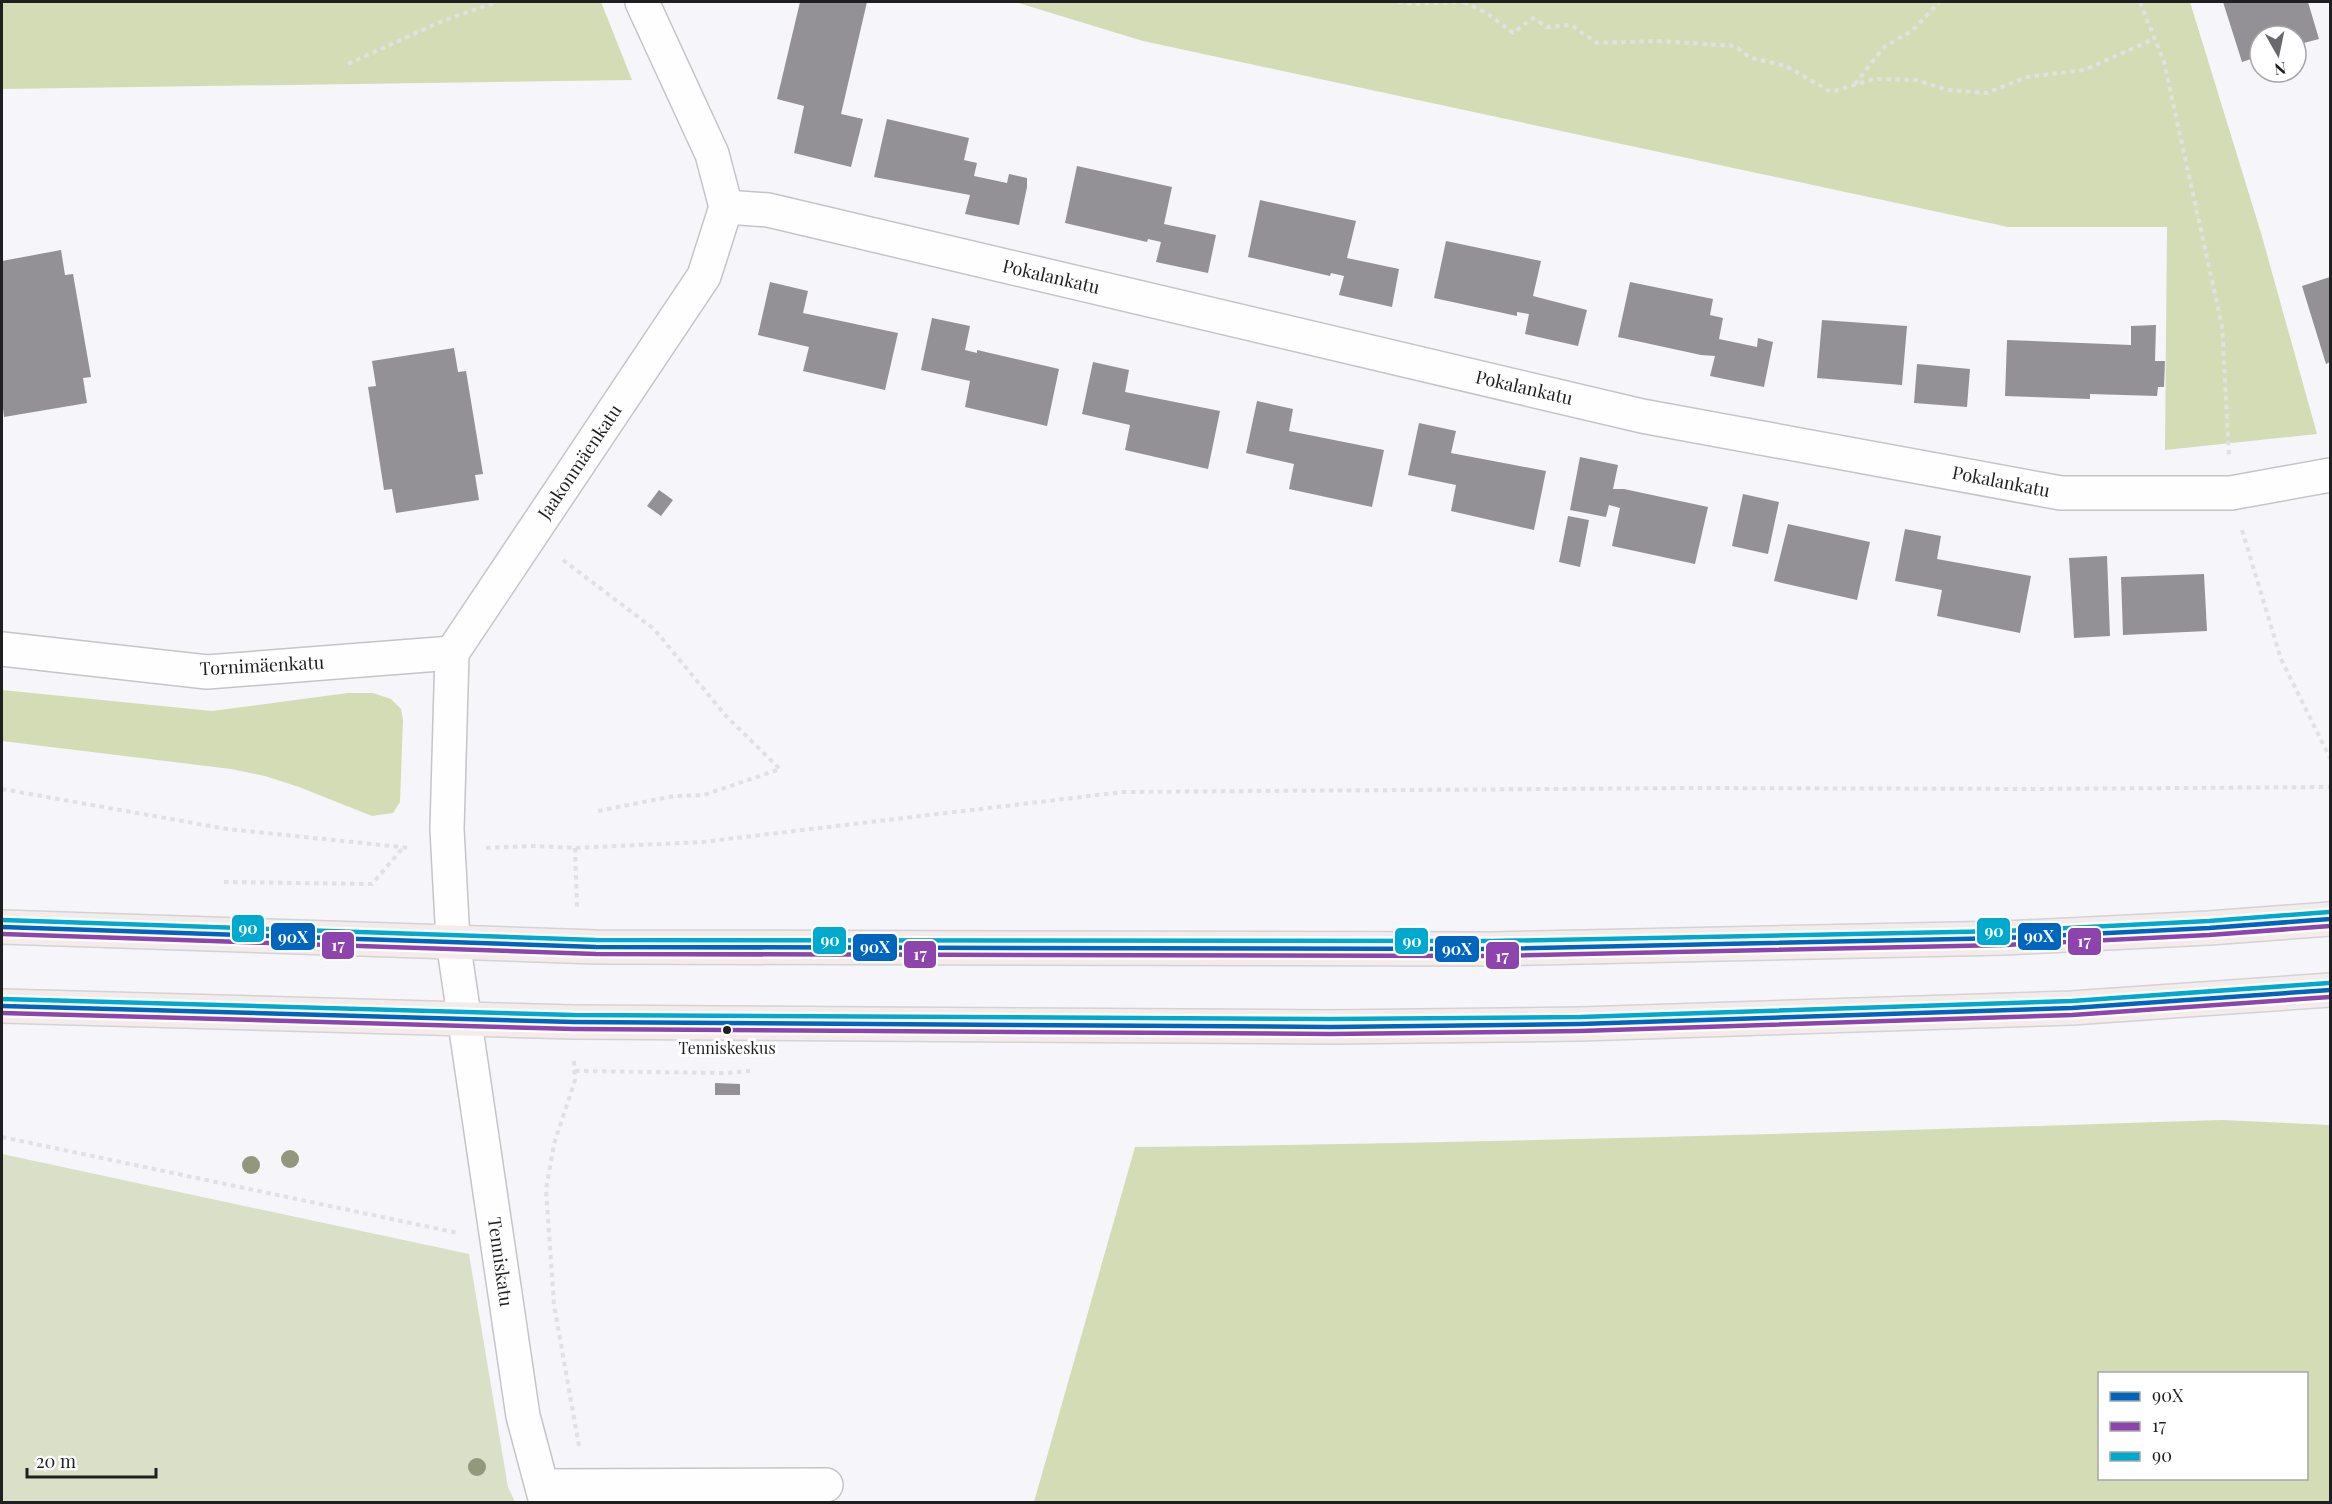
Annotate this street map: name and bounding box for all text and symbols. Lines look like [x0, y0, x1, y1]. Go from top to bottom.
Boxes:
north arrow [2248, 24, 2308, 84]
text: N [2273, 58, 2288, 81]
street label: Pokalankatu [1000, 253, 1103, 299]
street label: Pokalankatu [1473, 364, 1576, 410]
street label: Jaakonmäenkatu [531, 399, 627, 524]
street label: Pokalankatu [1950, 460, 2053, 502]
street label: Tornimäenkatu [199, 650, 325, 680]
line badge: 90 [231, 914, 265, 943]
text: 90 [238, 917, 258, 938]
line badge: 90 [1976, 917, 2011, 946]
text: 90 [1984, 920, 2004, 941]
line badge: 90X [270, 922, 316, 951]
line badge: 90X [2017, 922, 2062, 951]
text: 90X [2024, 925, 2055, 946]
text: 90X [278, 926, 309, 947]
line badge: 90 [812, 926, 847, 955]
line badge: 90 [1394, 927, 1429, 955]
line badge: 17 [2067, 927, 2102, 956]
text: 90 [820, 929, 840, 950]
text: 90 [1402, 930, 1422, 951]
text: 17 [2077, 930, 2091, 951]
line badge: 17 [321, 931, 355, 960]
line badge: 90X [852, 933, 898, 962]
text: 17 [331, 934, 345, 955]
line badge: 90X [1434, 935, 1480, 963]
text: 90X [860, 936, 891, 957]
text: 90X [1442, 938, 1473, 959]
line badge: 17 [903, 940, 937, 969]
line badge: 17 [1485, 941, 1520, 970]
text: 17 [913, 943, 927, 964]
text: 17 [1495, 945, 1509, 966]
marker: Tenniskeskus [721, 1024, 733, 1036]
place label: Tenniskeskus [678, 1037, 776, 1058]
street label: Tenniskatu [483, 1216, 519, 1309]
legend [2098, 1372, 2308, 1480]
text: 90X [2152, 1383, 2184, 1407]
text: 17 [2152, 1413, 2167, 1437]
scale bar [27, 1441, 156, 1479]
text: 90 [2152, 1443, 2172, 1467]
text: 20 m [36, 1449, 76, 1473]

